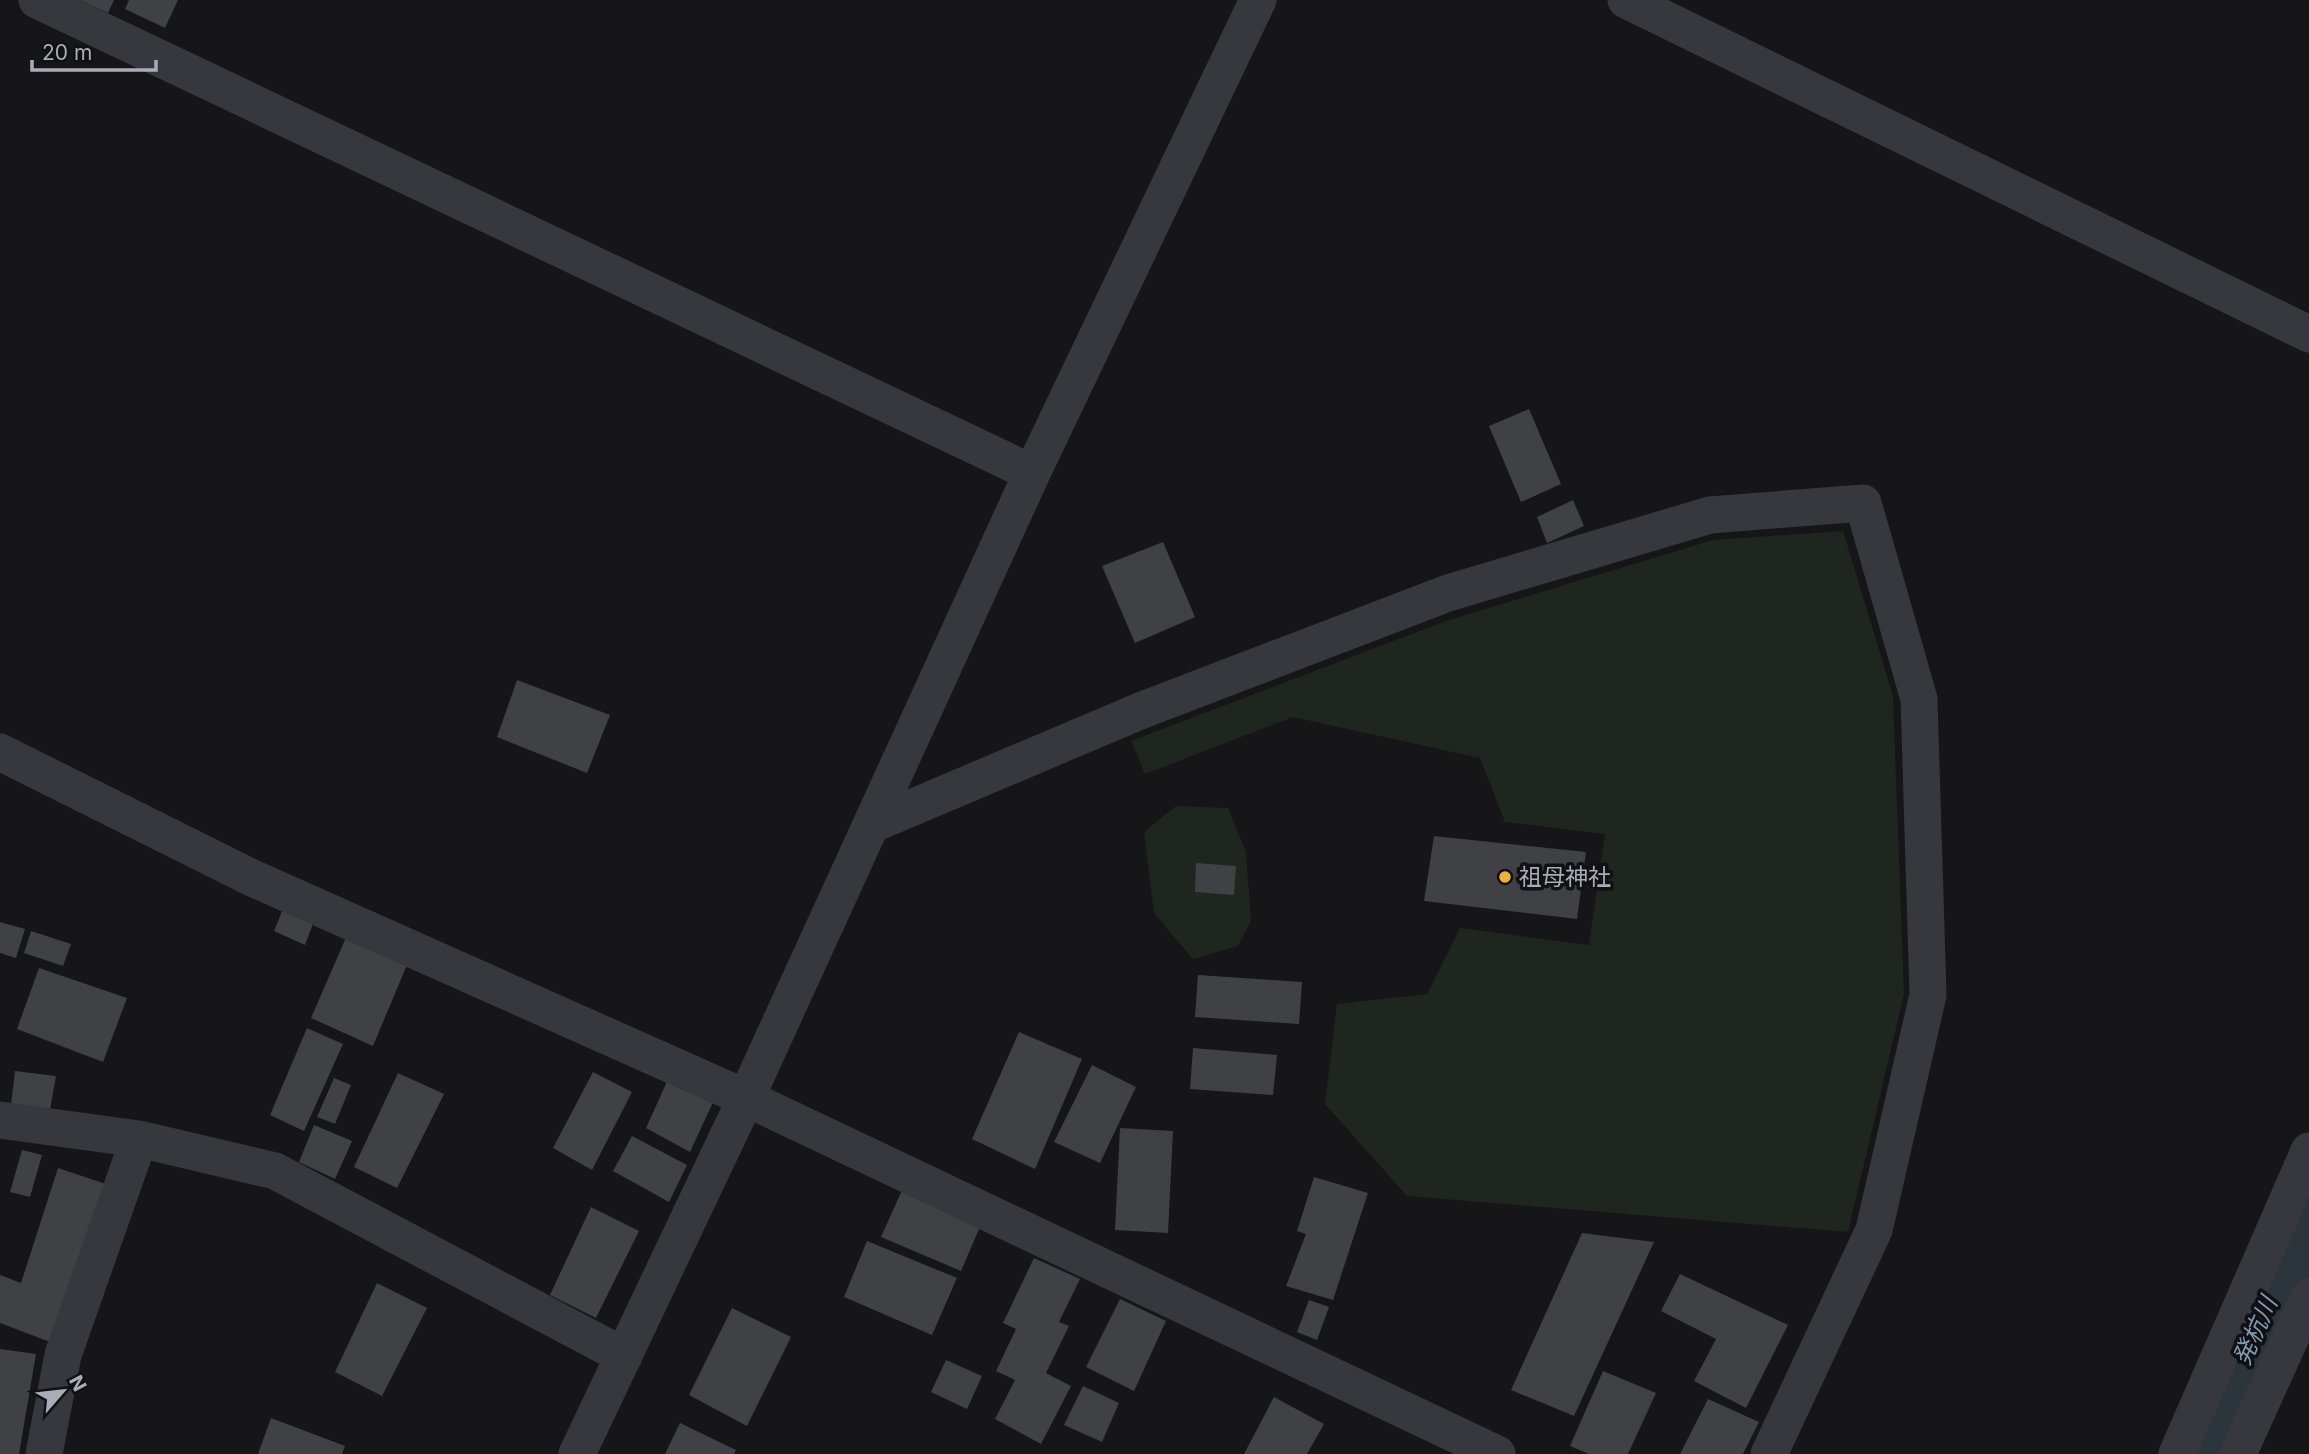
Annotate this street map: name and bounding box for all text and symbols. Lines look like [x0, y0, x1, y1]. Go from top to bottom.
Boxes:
scale bar [32, 28, 156, 72]
text: 20 m [42, 40, 92, 65]
place label: 祖母神社 [1519, 863, 1611, 891]
marker: 祖母神社 [1497, 869, 1513, 885]
water label: 発杭川 [2227, 1289, 2284, 1370]
north arrow [28, 1356, 98, 1426]
text: N [64, 1371, 91, 1395]

